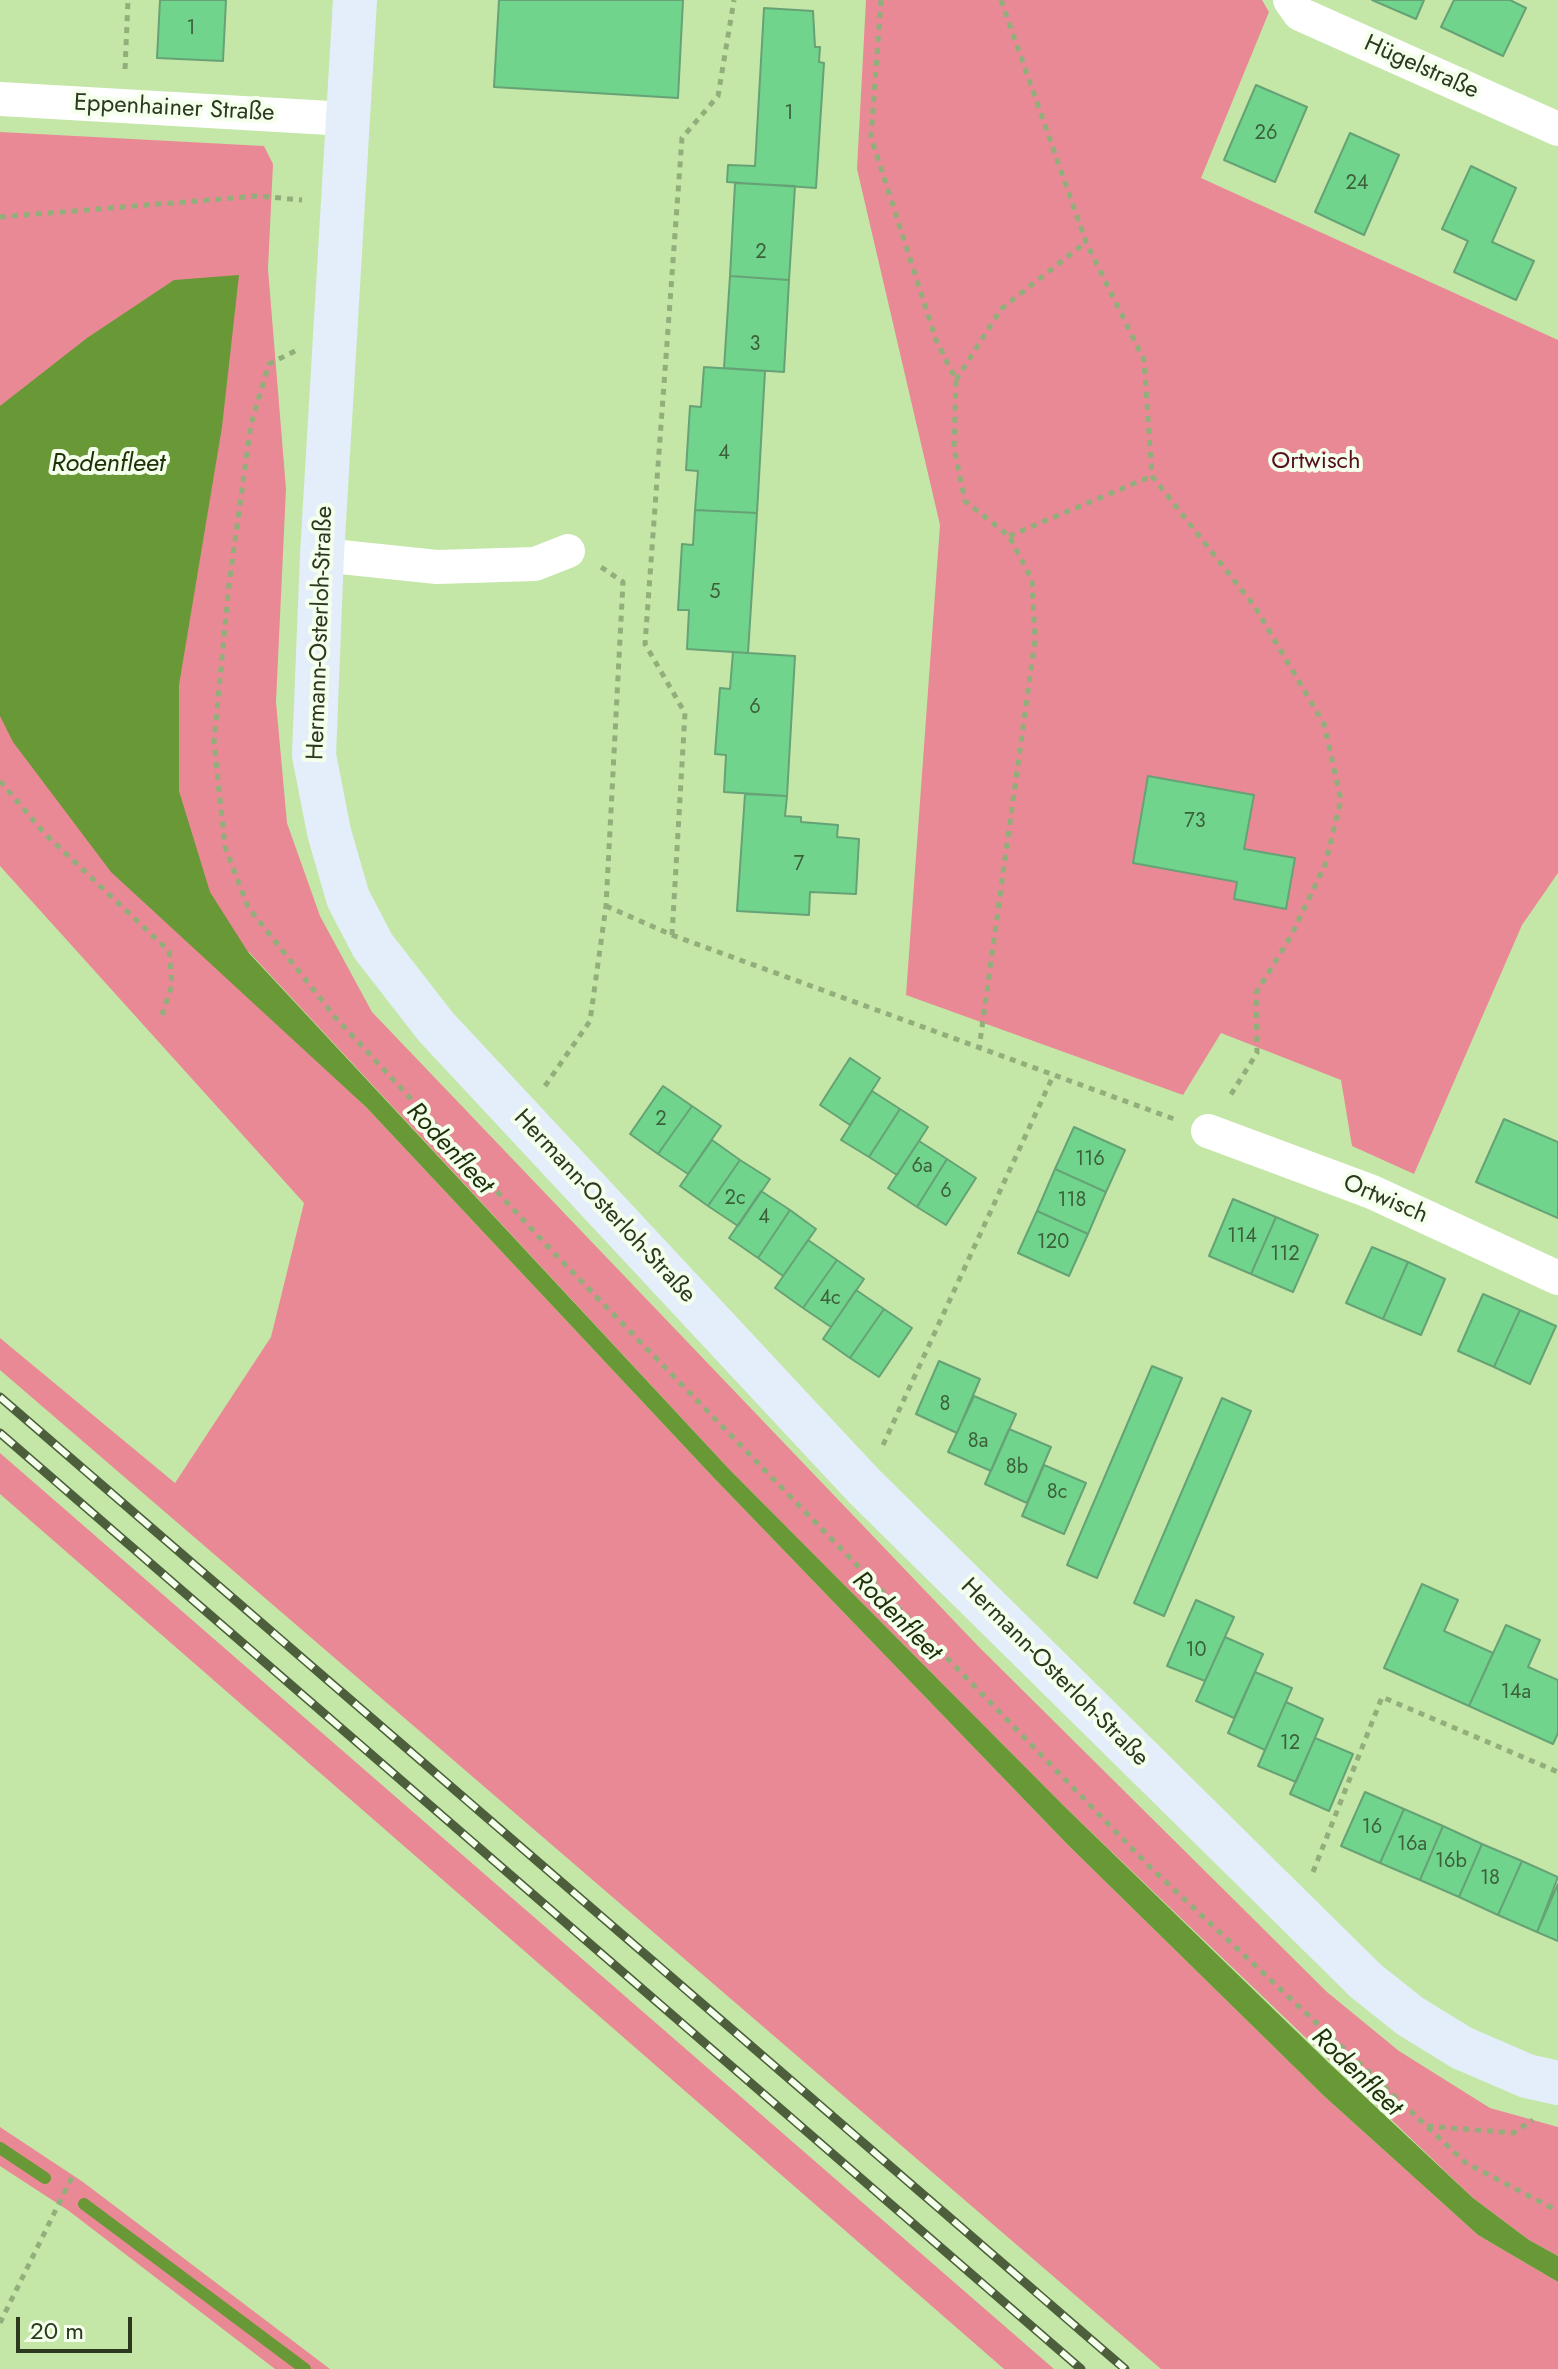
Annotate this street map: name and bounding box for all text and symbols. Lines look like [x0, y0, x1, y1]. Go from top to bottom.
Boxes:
house number: 1 [187, 17, 195, 41]
street label: Hügelstraße [1359, 30, 1483, 106]
street label: Eppenhainer Straße [73, 89, 275, 129]
house number: 1 [785, 102, 793, 126]
house number: 26 [1255, 122, 1277, 146]
house number: 24 [1345, 172, 1369, 196]
house number: 2 [755, 241, 767, 265]
house number: 3 [750, 333, 760, 357]
house number: 4 [718, 442, 730, 466]
park label: Ortwisch [1271, 448, 1361, 476]
water label: Rodenfleet [51, 449, 165, 481]
street label: Hermann-Osterloh-Straße [302, 506, 340, 760]
house number: 5 [709, 581, 721, 605]
house number: 6 [749, 696, 761, 720]
house number: 73 [1184, 810, 1206, 834]
house number: 7 [794, 853, 804, 877]
water label: Rodenfleet [399, 1097, 499, 1201]
street label: Hermann-Osterloh-Straße [507, 1104, 701, 1310]
house number: 2 [655, 1108, 667, 1132]
house number: 116 [1075, 1148, 1105, 1172]
house number: 6a [911, 1155, 933, 1179]
street label: Ortwisch [1338, 1169, 1432, 1231]
house number: 6 [940, 1180, 952, 1204]
house number: 2c [725, 1187, 745, 1211]
house number: 118 [1058, 1189, 1086, 1213]
house number: 4 [758, 1206, 770, 1230]
house number: 114 [1227, 1225, 1257, 1249]
house number: 120 [1037, 1231, 1069, 1255]
house number: 112 [1270, 1243, 1300, 1267]
house number: 4c [819, 1287, 841, 1311]
house number: 8 [940, 1393, 950, 1417]
house number: 8a [968, 1430, 988, 1454]
house number: 8b [1006, 1456, 1028, 1480]
house number: 8c [1047, 1481, 1067, 1505]
water label: Rodenfleet [845, 1566, 947, 1668]
street label: Hermann-Osterloh-Straße [954, 1573, 1154, 1773]
house number: 10 [1186, 1639, 1206, 1663]
house number: 14a [1501, 1681, 1531, 1705]
house number: 12 [1280, 1732, 1300, 1756]
house number: 16 [1362, 1816, 1382, 1840]
house number: 16a [1397, 1833, 1427, 1857]
house number: 16b [1435, 1850, 1467, 1874]
house number: 18 [1480, 1867, 1500, 1891]
water label: Rodenfleet [1304, 2022, 1408, 2124]
scale bar [20, 2301, 136, 2351]
text: 20 m [30, 2313, 84, 2348]

